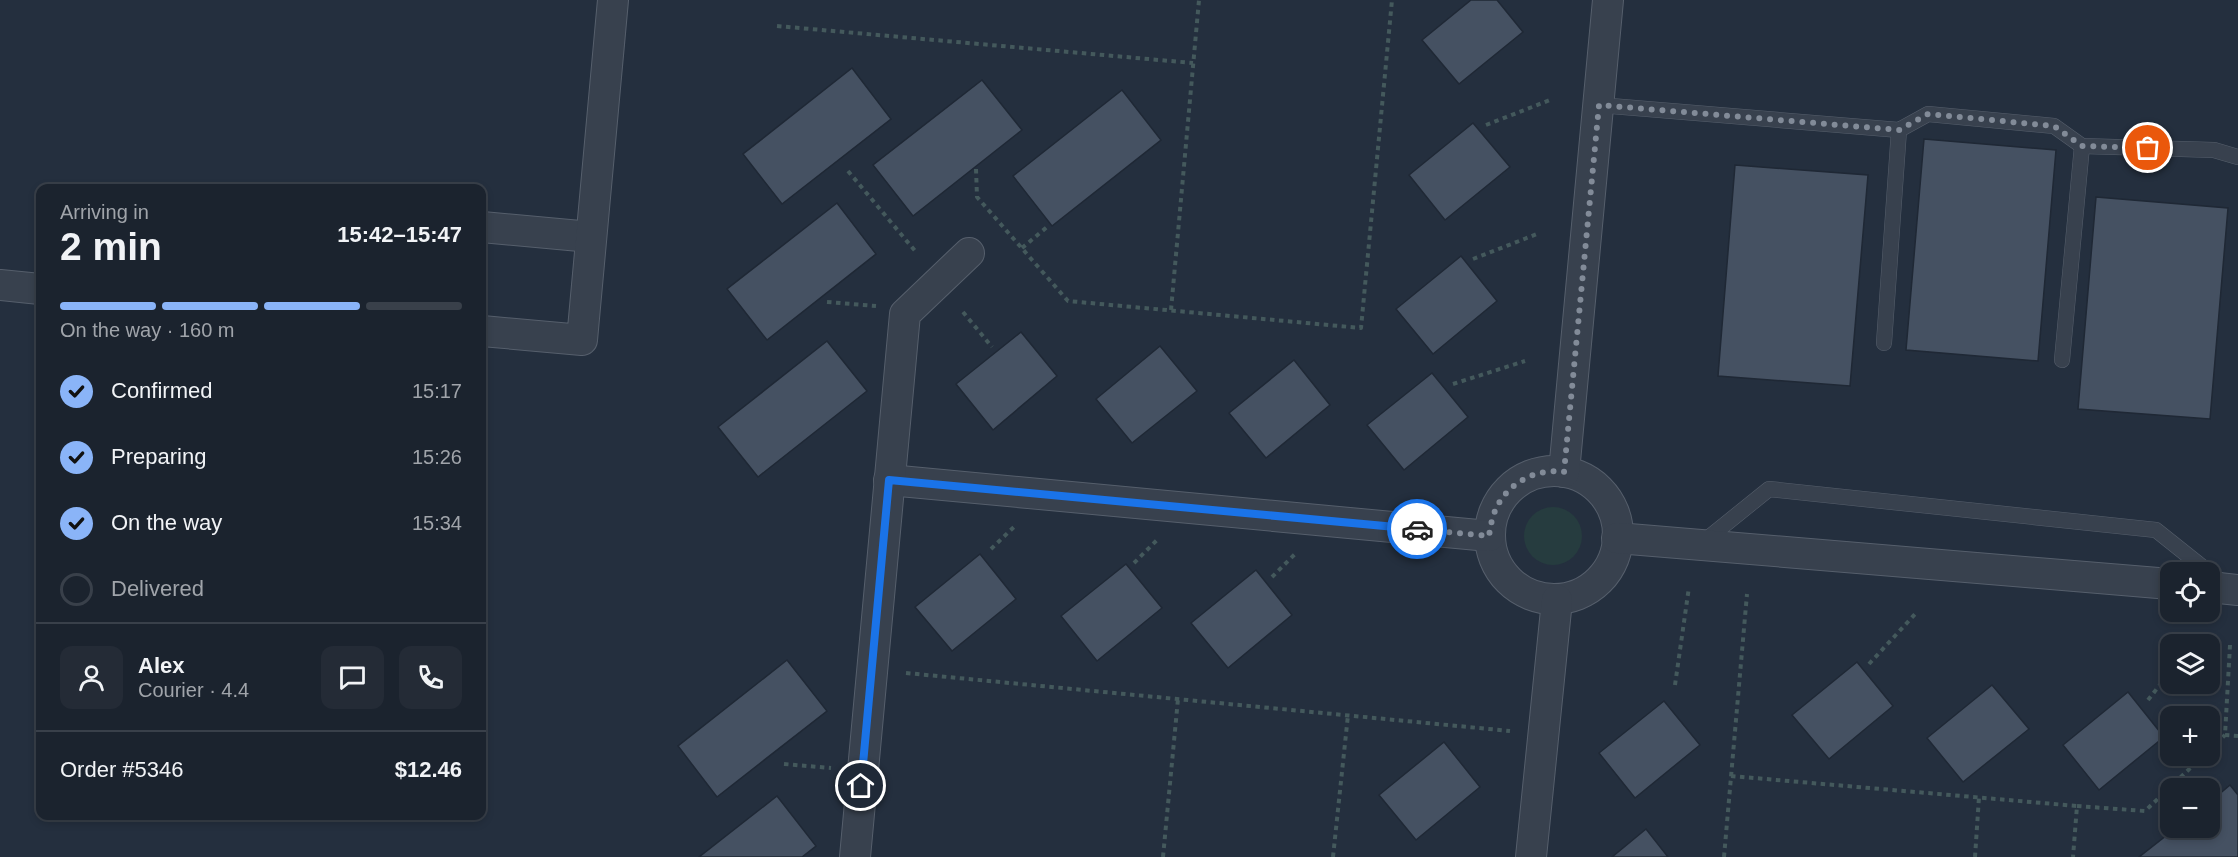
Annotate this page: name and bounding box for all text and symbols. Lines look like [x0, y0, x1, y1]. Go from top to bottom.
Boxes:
pin [2122, 122, 2173, 173]
icon: bag [2131, 131, 2164, 164]
text: Arriving in [60, 201, 149, 223]
text: 15:42–15:47 [337, 222, 462, 247]
text: 2 min [60, 225, 162, 268]
text: On the way · 160 m [60, 319, 235, 341]
icon: check [60, 375, 93, 408]
text: Confirmed [111, 378, 212, 403]
text: 15:17 [412, 380, 462, 402]
icon: check [60, 441, 93, 474]
text: Preparing [111, 444, 206, 469]
text: 15:26 [412, 446, 462, 468]
courier [1387, 499, 1447, 559]
icon: check [60, 507, 93, 540]
text: On the way [111, 510, 222, 535]
text: 15:34 [412, 512, 462, 534]
icon: car [1401, 513, 1434, 546]
map controls [2160, 562, 2220, 838]
button: locate [2160, 562, 2220, 622]
text: Delivered [111, 576, 204, 601]
button: layers [2160, 634, 2220, 694]
button: person [60, 646, 123, 709]
button: chat [321, 646, 384, 709]
button: phone [399, 646, 462, 709]
text: Alex [138, 653, 184, 678]
text: Courier · 4.4 [138, 679, 249, 701]
button: + [2160, 706, 2220, 766]
text: Order #5346 [60, 757, 184, 782]
text: $12.46 [395, 757, 462, 782]
pin [835, 760, 886, 811]
icon: home [844, 769, 877, 802]
button: − [2160, 778, 2220, 838]

